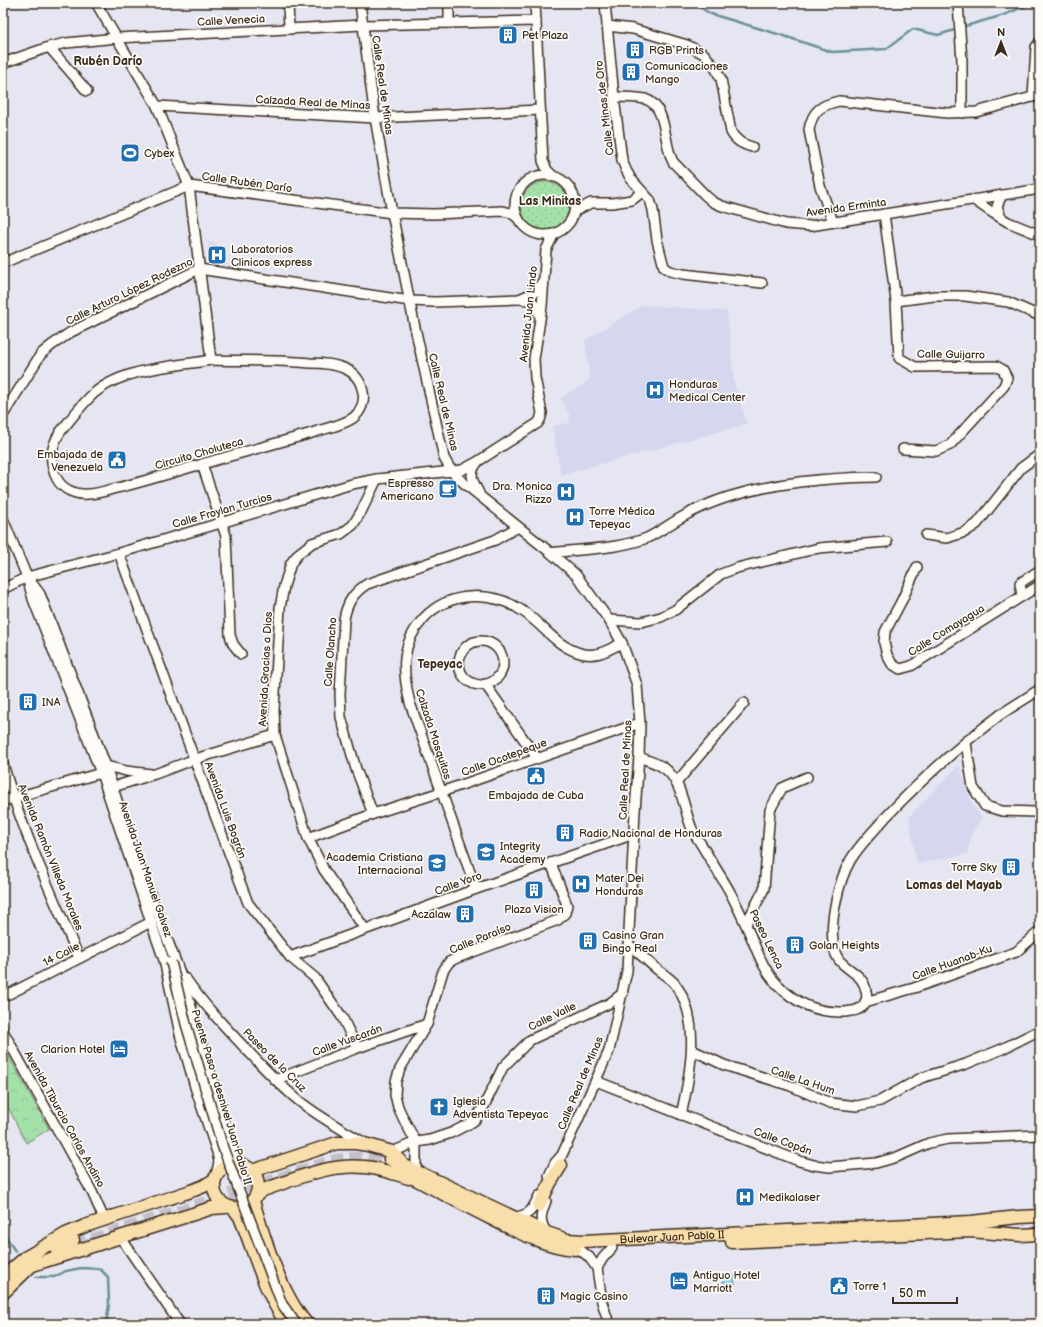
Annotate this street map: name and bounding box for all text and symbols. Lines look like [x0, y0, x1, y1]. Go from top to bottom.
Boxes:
street label: Calle Venecia [197, 12, 265, 29]
north arrow [981, 22, 1021, 62]
building icon: Pet Plaza [497, 24, 519, 46]
text: N [997, 26, 1005, 39]
place label: Pet Plaza [522, 29, 568, 42]
street label: Calle Real de Minas [369, 35, 396, 136]
building icon: RGB Prints [624, 39, 646, 61]
place label: RGB Prints [649, 44, 705, 57]
district label: Rubén Darío [74, 54, 143, 69]
street label: Calle Minas de Oro [592, 60, 617, 156]
place label: Comunicaciones Mango [645, 60, 728, 86]
building icon: Comunicaciones Mango [620, 61, 642, 83]
street label: Calzada Real de Minas [255, 93, 371, 112]
sports icon: Cybex [119, 142, 141, 164]
place label: Cybex [144, 147, 175, 160]
street label: Calle Rubén Darío [201, 170, 293, 195]
district label: Las Minitas [519, 194, 581, 209]
street label: Avenida Erminta [805, 195, 887, 220]
place label: Laboratorios Clinicos express [231, 243, 313, 269]
hospital icon: Laboratorios Clinicos express [206, 244, 228, 266]
street label: Calle Arturo López Rodezno [64, 255, 195, 328]
street label: Avenida Juan Lindo [517, 265, 540, 363]
street label: Calle Guijarro [917, 347, 985, 362]
street label: Calle Real de Minas [426, 352, 461, 453]
place label: Honduras Medical Center [669, 378, 747, 404]
hospital icon: Honduras Medical Center [644, 379, 666, 401]
street label: Circuito Choluteca [153, 435, 245, 472]
place label: Embajada de Venezuela [37, 448, 103, 474]
public building icon: Embajada de Venezuela [106, 449, 128, 471]
place label: Espresso Americano [381, 477, 434, 503]
cafe icon: Espresso Americano [437, 478, 459, 500]
place label: Dra. Monica Rizzo [492, 480, 552, 506]
hospital icon: Dra. Monica Rizzo [555, 481, 577, 503]
street label: Calle Froylan Turcios [171, 490, 274, 531]
place label: Torre Médica Tepeyac [589, 505, 655, 531]
hospital icon: Torre Médica Tepeyac [564, 506, 586, 528]
street label: Calle Comayagua [906, 602, 987, 659]
street label: Avenida Gracias a Dios [256, 611, 275, 727]
street label: Calle Olancho [322, 617, 339, 687]
district label: Tepeyac [418, 657, 463, 672]
street label: Calzada Mosquitos [413, 687, 454, 782]
building icon: INA [17, 691, 39, 713]
place label: INA [42, 696, 61, 709]
street label: Calle Real de Minas [616, 719, 635, 820]
street label: Calle Ocotepeque [460, 736, 549, 779]
street label: Avenida Luis Bográn [202, 760, 249, 860]
public building icon: Embajada de Cuba [525, 765, 547, 787]
street label: Avenida Ramón Villeda Morales [15, 782, 86, 933]
place label: Embajada de Cuba [488, 789, 584, 802]
street label: Avenida Juan Manuel Galvez [116, 800, 175, 940]
building icon: Radio Nacional de Honduras [554, 822, 576, 844]
place label: Radio Nacional de Honduras [579, 827, 723, 840]
place label: Integrity Academy [500, 840, 546, 866]
school or university icon: Integrity Academy [475, 841, 497, 863]
place label: Academia Cristiana Internacional [326, 851, 423, 877]
school or university icon: Academia Cristiana Internacional [426, 852, 448, 874]
building icon: Torre Sky [1000, 856, 1022, 878]
place label: Torre Sky [951, 861, 997, 874]
street label: Calle Yoro [433, 869, 484, 898]
place label: Mater Dei Honduras [595, 872, 644, 898]
hospital icon: Mater Dei Honduras [570, 873, 592, 895]
district label: Lomas del Mayab [906, 878, 1002, 893]
building icon: Plaza Vision [523, 879, 545, 901]
building icon: Aczalaw [454, 903, 476, 925]
place label: Plaza Vision [504, 903, 564, 916]
street label: Paseo Lenca [747, 907, 787, 971]
place label: Aczalaw [411, 908, 452, 921]
street label: Calle Paraíso [447, 920, 513, 957]
place label: Casino Gran Bingo Real [602, 929, 664, 955]
building icon: Casino Gran Bingo Real [577, 930, 599, 952]
building icon: Golan Heights [784, 934, 806, 956]
place label: Golan Heights [809, 939, 880, 952]
street label: 14 Calle [41, 940, 82, 969]
street label: Calle Huanab-Ku [910, 942, 994, 983]
street label: Calle Valle [526, 999, 579, 1034]
street label: Puente Paso a desnivel Juan Pablo II [189, 1008, 255, 1187]
street label: Calle Yuscarán [310, 1022, 384, 1059]
street label: Paseo de la Cruz [240, 1026, 310, 1095]
street label: Calle Real de Minas [555, 1034, 606, 1132]
hotel icon: Clarion Hotel [108, 1038, 130, 1060]
place label: Clarion Hotel [40, 1043, 105, 1056]
street label: Avenida Tiburcio Carías Andino [22, 1049, 108, 1190]
street label: Calle La Hum [769, 1063, 837, 1097]
place label: Iglesia Adventista Tepeyac [453, 1095, 549, 1121]
church icon: Iglesia Adventista Tepeyac [428, 1096, 450, 1118]
street label: Calle Copán [752, 1125, 814, 1158]
hospital icon: Medikalaser [734, 1186, 756, 1208]
place label: Medikalaser [759, 1191, 821, 1204]
street label: Bulevar Juan Pablo II [619, 1228, 725, 1246]
place label: Antiguo Hotel Marriott [693, 1269, 760, 1295]
hotel icon: Antiguo Hotel Marriott [668, 1270, 690, 1292]
public building icon: Torre 1 [828, 1275, 850, 1297]
scale bar [893, 1279, 957, 1305]
place label: Torre 1 [853, 1280, 886, 1293]
building icon: Magic Casino [535, 1285, 557, 1307]
text: 50 m [899, 1286, 926, 1301]
place label: Magic Casino [560, 1290, 628, 1303]

